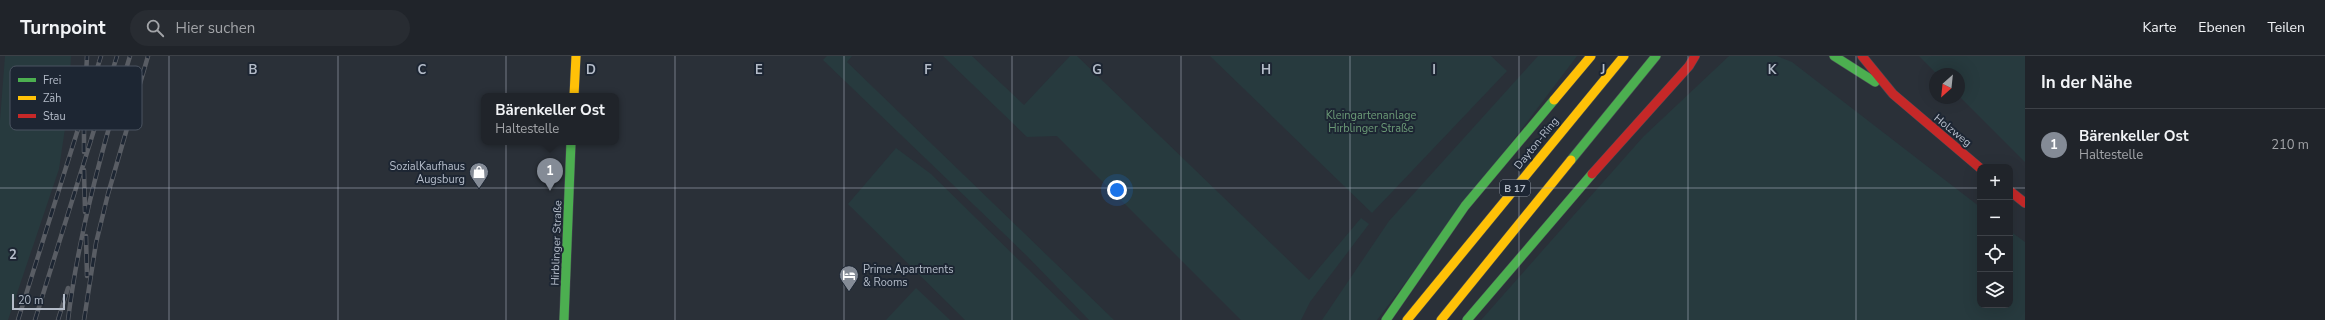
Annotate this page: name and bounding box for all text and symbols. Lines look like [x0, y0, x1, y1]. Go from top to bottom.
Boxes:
search box [130, 10, 410, 46]
text: Turnpoint [20, 15, 106, 41]
icon: search [144, 17, 166, 39]
text: Hier suchen [176, 18, 255, 38]
text: Karte [2143, 18, 2176, 37]
text: Ebenen [2198, 18, 2245, 37]
text: Teilen [2267, 18, 2305, 37]
text: B [249, 61, 258, 79]
text: C [418, 61, 427, 79]
text: D [586, 61, 596, 79]
text: E [755, 61, 763, 79]
text: F [924, 61, 932, 79]
text: G [1092, 61, 1102, 79]
text: H [1261, 61, 1271, 79]
text: I [1432, 61, 1436, 79]
text: J [1600, 61, 1605, 79]
text: K [1768, 61, 1777, 79]
legend [10, 66, 142, 130]
north arrow [1929, 68, 1965, 104]
text: In der Nähe [2041, 71, 2132, 94]
text: Frei [43, 73, 61, 88]
text: Zäh [43, 91, 61, 106]
popup [481, 93, 619, 145]
text: Bärenkeller Ost [495, 100, 605, 120]
park label: Kleingartenanlage Hirblinger Straße [1326, 108, 1416, 136]
text: Stau [43, 109, 66, 124]
street label: Holzweg [1931, 111, 1975, 150]
street label: Dayton-Ring [1511, 114, 1562, 173]
text: Haltestelle [495, 120, 559, 138]
text: Bärenkeller Ost [2079, 126, 2189, 146]
text: 1 [2050, 136, 2058, 154]
text: 210 m [2271, 136, 2309, 154]
text: Haltestelle [2079, 146, 2143, 164]
pin: 1 [537, 158, 563, 191]
place label: SozialKaufhaus Augsburg [389, 159, 465, 187]
shop icon: SozialKaufhaus Augsburg [468, 161, 490, 189]
map controls [1977, 164, 2013, 308]
button: + [1977, 164, 2013, 200]
your location [1107, 180, 1127, 200]
road number: B 17 [1500, 180, 1530, 196]
street label: Hirblinger Straße [548, 200, 565, 286]
button: − [1977, 200, 2013, 236]
button: locate [1977, 236, 2013, 272]
text: 2 [9, 246, 17, 264]
place label: Prime Apartments & Rooms [863, 262, 953, 290]
hotel icon: Prime Apartments & Rooms [838, 264, 860, 292]
button: layers [1977, 272, 2013, 308]
scale bar [12, 292, 65, 311]
text: 20 m [18, 293, 43, 308]

